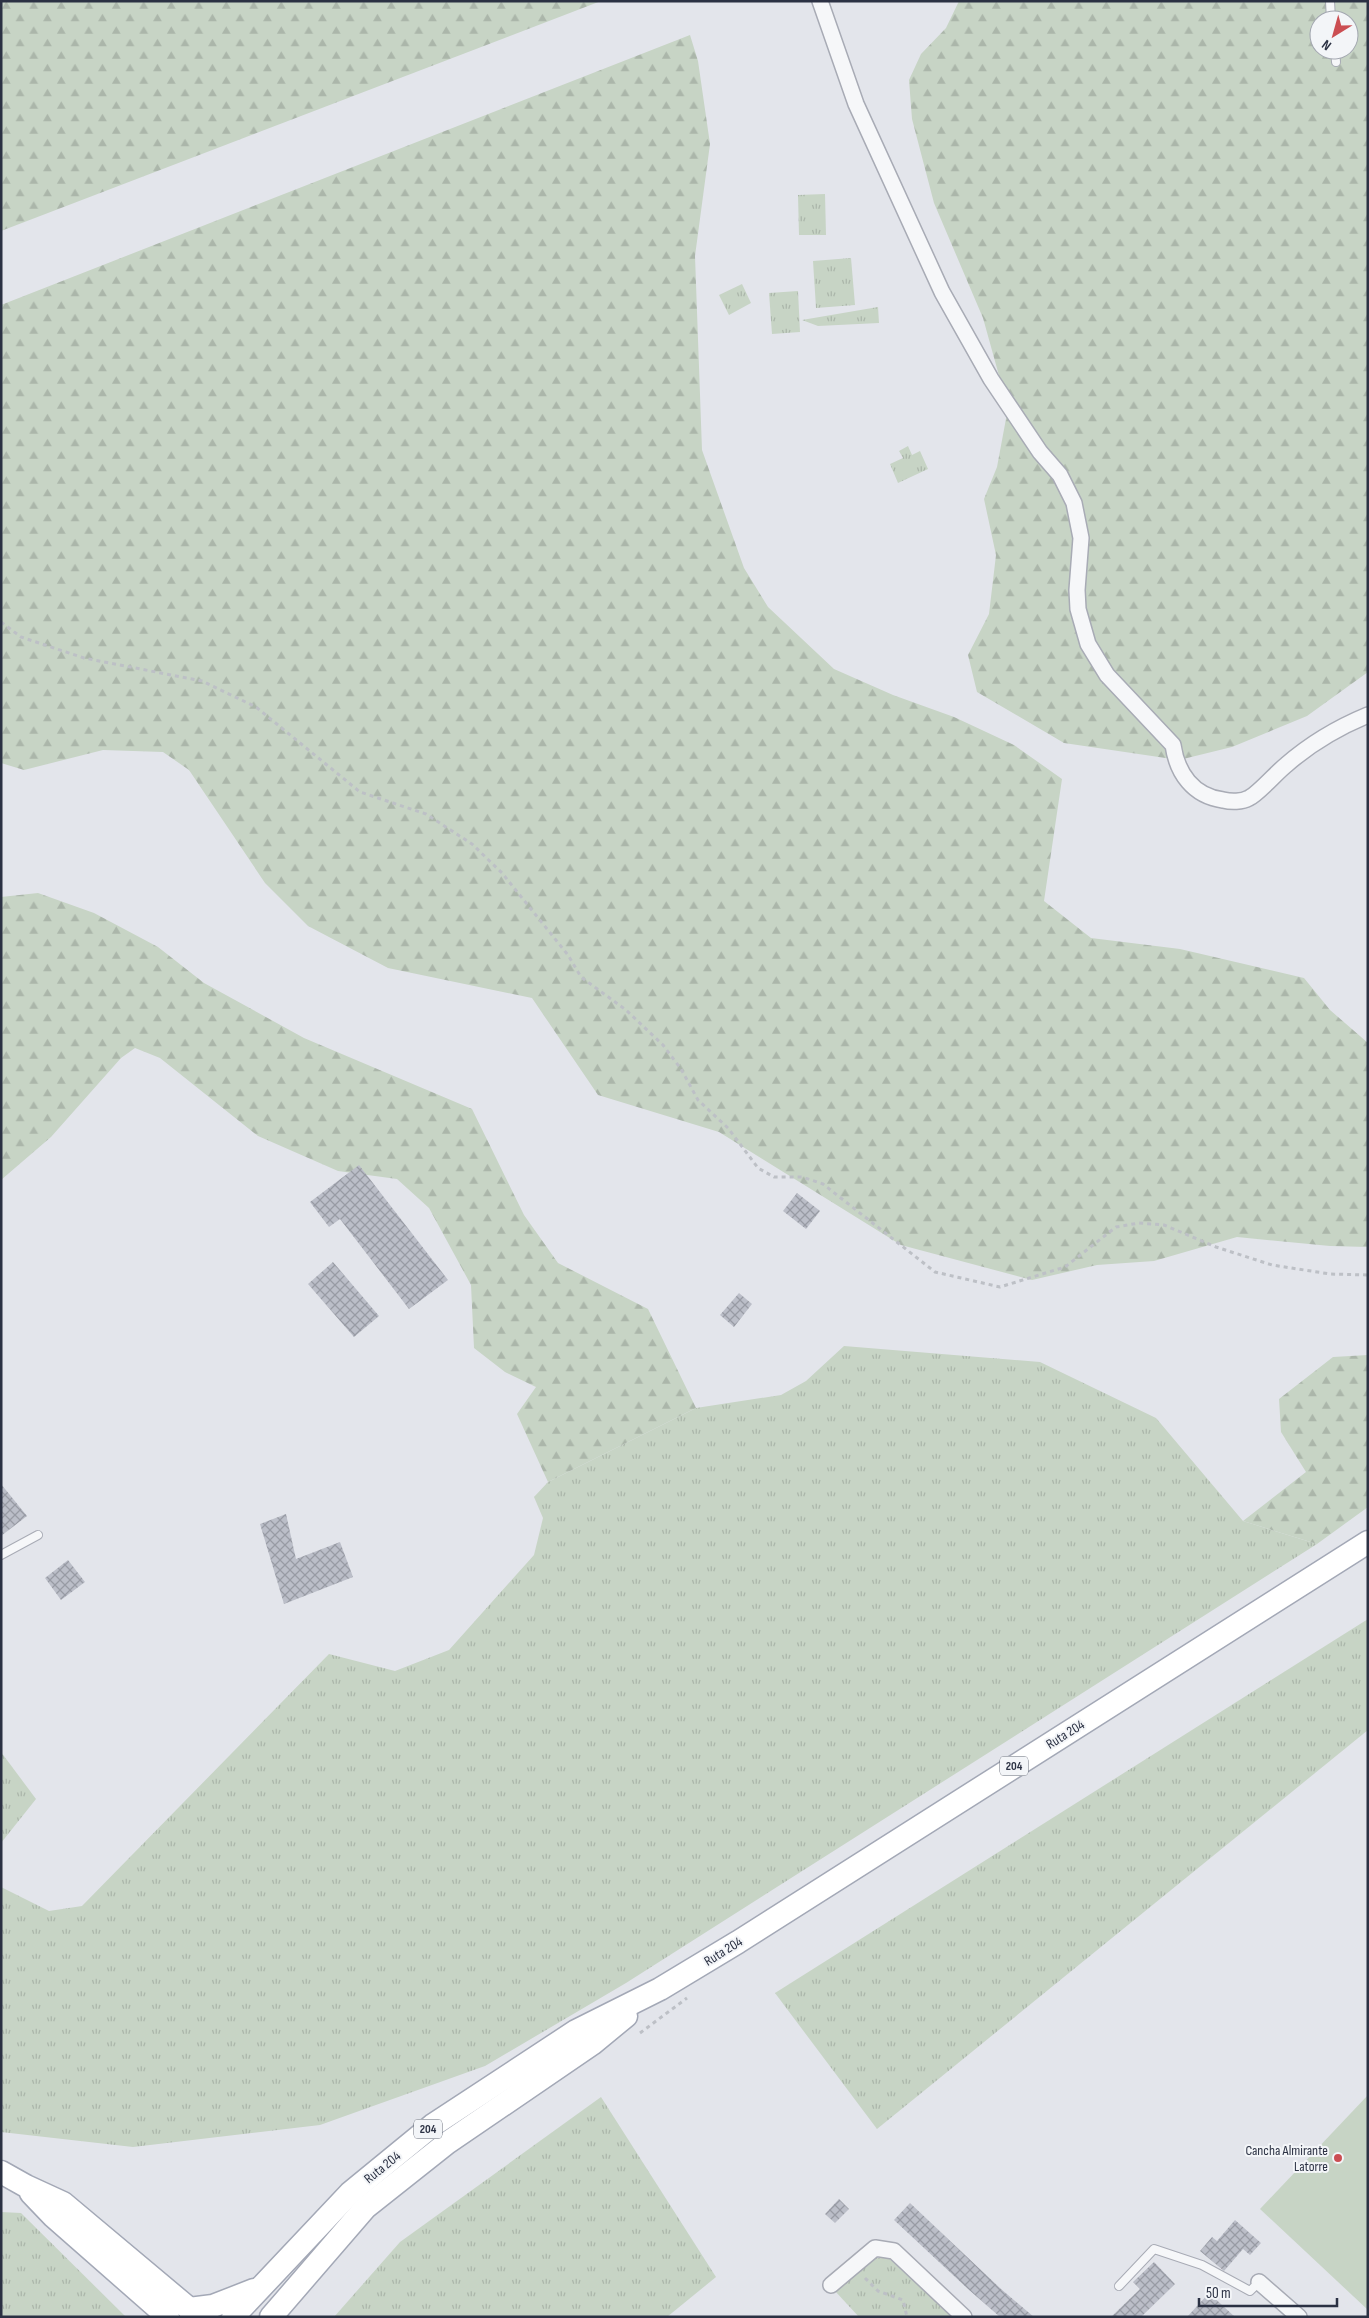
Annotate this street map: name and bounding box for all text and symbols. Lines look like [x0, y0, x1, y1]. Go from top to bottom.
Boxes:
north arrow [1309, 10, 1359, 60]
text: N [1318, 36, 1335, 54]
street label: Ruta 204 [1043, 1716, 1088, 1753]
road number: 204 [1000, 1756, 1028, 1775]
street label: Ruta 204 [701, 1933, 746, 1970]
road number: 204 [414, 2120, 442, 2138]
place label: Cancha Almirante Latorre [1245, 2142, 1328, 2175]
street label: Ruta 204 [361, 2147, 404, 2187]
marker: Cancha Almirante Latorre [1332, 2152, 1344, 2164]
scale bar [1199, 2276, 1336, 2308]
text: 50 m [1206, 2284, 1231, 2303]

